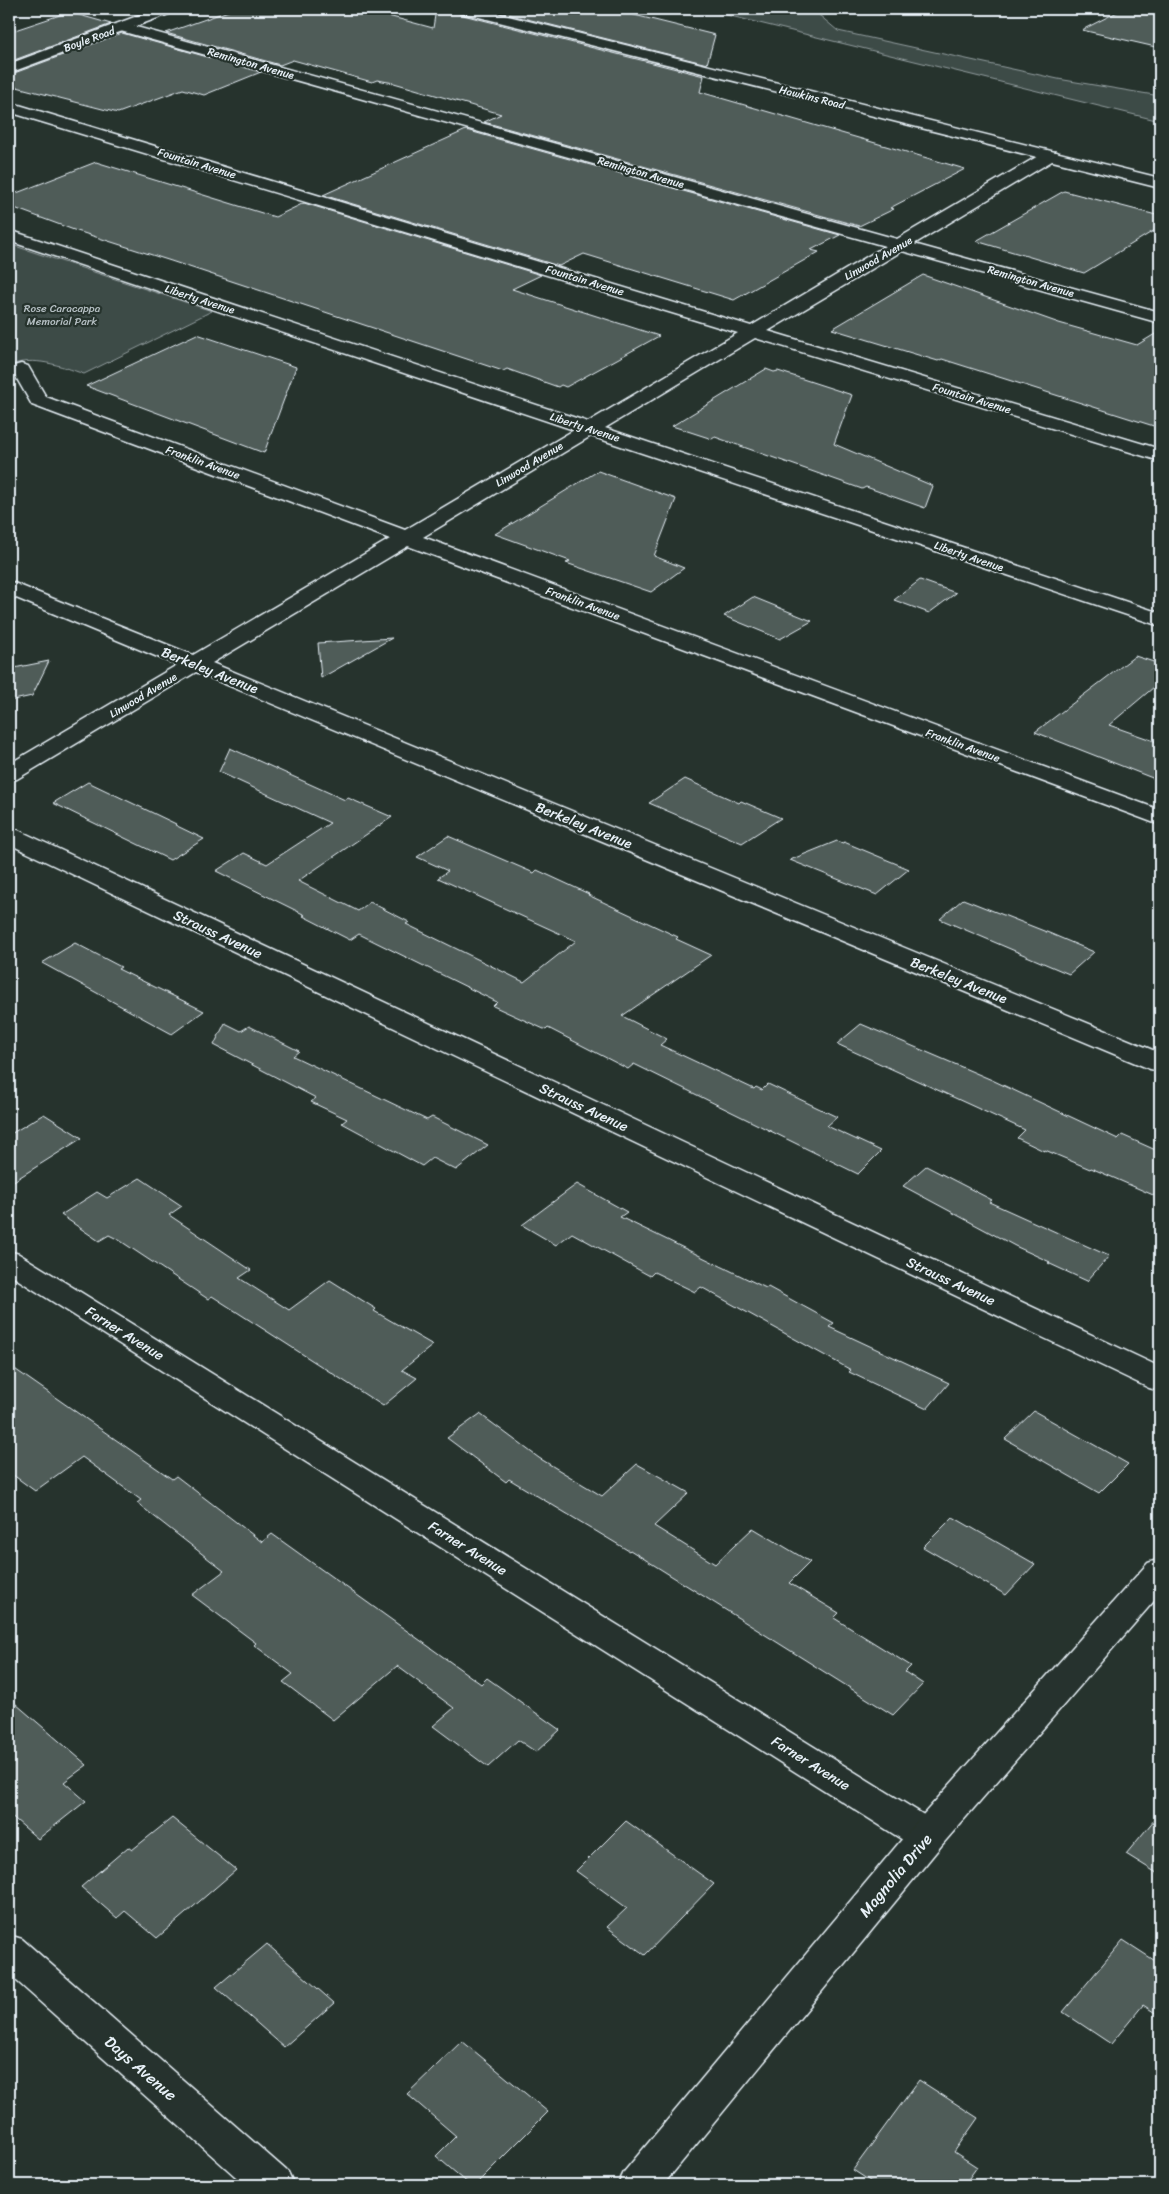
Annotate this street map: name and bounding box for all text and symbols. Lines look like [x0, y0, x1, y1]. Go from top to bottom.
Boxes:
street label: Boyle Road [61, 21, 119, 58]
street label: Remington Avenue [205, 42, 297, 85]
street label: Hawkins Road [777, 80, 848, 115]
street label: Fountain Avenue [155, 143, 239, 185]
street label: Remington Avenue [595, 151, 687, 194]
street label: Linwood Avenue [840, 231, 917, 286]
street label: Fountain Avenue [543, 260, 627, 302]
street label: Remington Avenue [985, 260, 1077, 303]
street label: Liberty Avenue [162, 279, 238, 320]
park label: Rose Caracappa Memorial Park [24, 299, 101, 331]
street label: Fountain Avenue [930, 378, 1014, 420]
street label: Liberty Avenue [547, 407, 623, 448]
street label: Linwood Avenue [492, 436, 568, 492]
street label: Franklin Avenue [163, 440, 243, 485]
street label: Liberty Avenue [931, 536, 1007, 577]
street label: Franklin Avenue [543, 581, 623, 626]
street label: Berkeley Avenue [157, 640, 262, 701]
street label: Linwood Avenue [106, 667, 182, 723]
street label: Franklin Avenue [923, 723, 1003, 768]
street label: Berkeley Avenue [531, 795, 636, 856]
street label: Strauss Avenue [169, 903, 266, 966]
street label: Berkeley Avenue [906, 950, 1011, 1011]
street label: Strauss Avenue [535, 1076, 632, 1139]
street label: Strauss Avenue [902, 1250, 999, 1313]
street label: Farner Avenue [80, 1299, 169, 1368]
street label: Farner Avenue [423, 1514, 512, 1583]
street label: Farner Avenue [766, 1729, 855, 1798]
street label: Magnolia Drive [851, 1826, 940, 1924]
street label: Days Avenue [98, 2028, 184, 2109]

